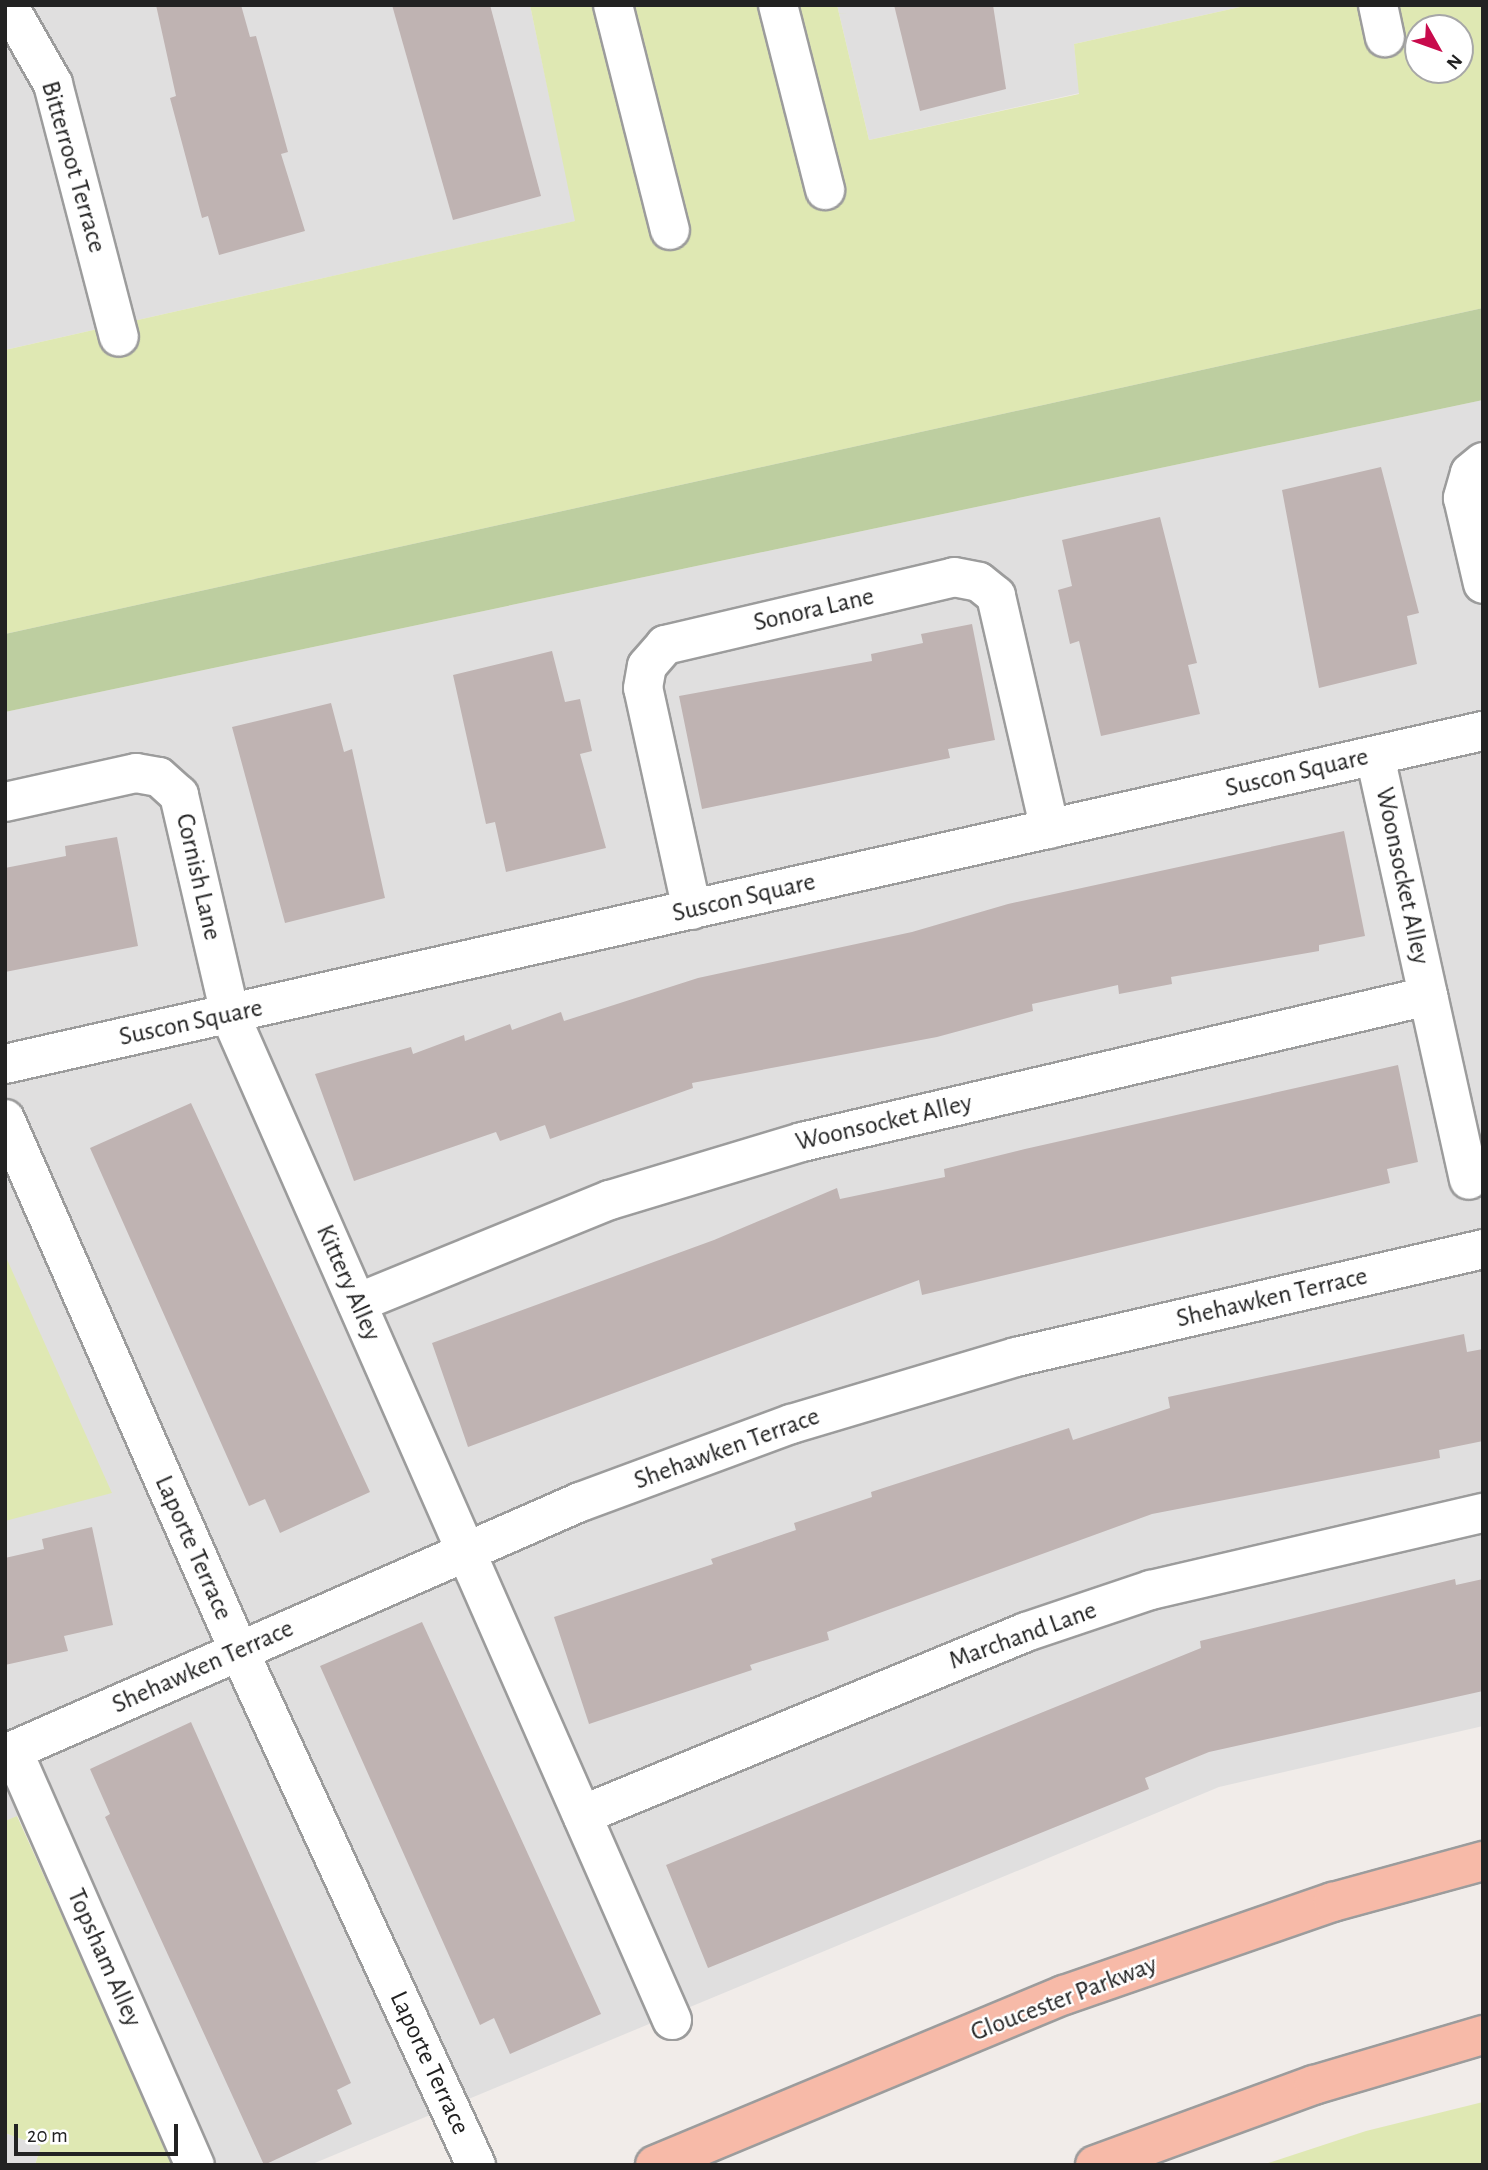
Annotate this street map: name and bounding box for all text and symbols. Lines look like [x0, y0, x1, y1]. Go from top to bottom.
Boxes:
north arrow [1404, 14, 1474, 84]
text: N [1442, 50, 1465, 73]
street label: Bitterroot Terrace [34, 78, 112, 256]
street label: Sonora Lane [751, 581, 877, 639]
street label: Suscon Square [1222, 741, 1372, 805]
street label: Woonsocket Alley [1368, 785, 1436, 967]
street label: Cornish Lane [168, 811, 228, 943]
street label: Suscon Square [669, 866, 819, 930]
street label: Suscon Square [116, 993, 266, 1053]
street label: Woonsocket Alley [793, 1088, 975, 1158]
street label: Kittery Alley [309, 1220, 387, 1346]
street label: Shehawken Terrace [1174, 1261, 1370, 1335]
street label: Shehawken Terrace [630, 1401, 824, 1497]
street label: Laporte Terrace [147, 1471, 239, 1625]
street label: Marchand Lane [945, 1595, 1101, 1677]
street label: Shehawken Terrace [108, 1613, 298, 1721]
street label: Topsham Alley [60, 1884, 148, 2032]
street label: Gloucester Parkway [967, 1949, 1161, 2049]
street label: Laporte Terrace [382, 1986, 476, 2140]
scale bar [18, 2110, 182, 2154]
text: 20 m [27, 2125, 68, 2146]

